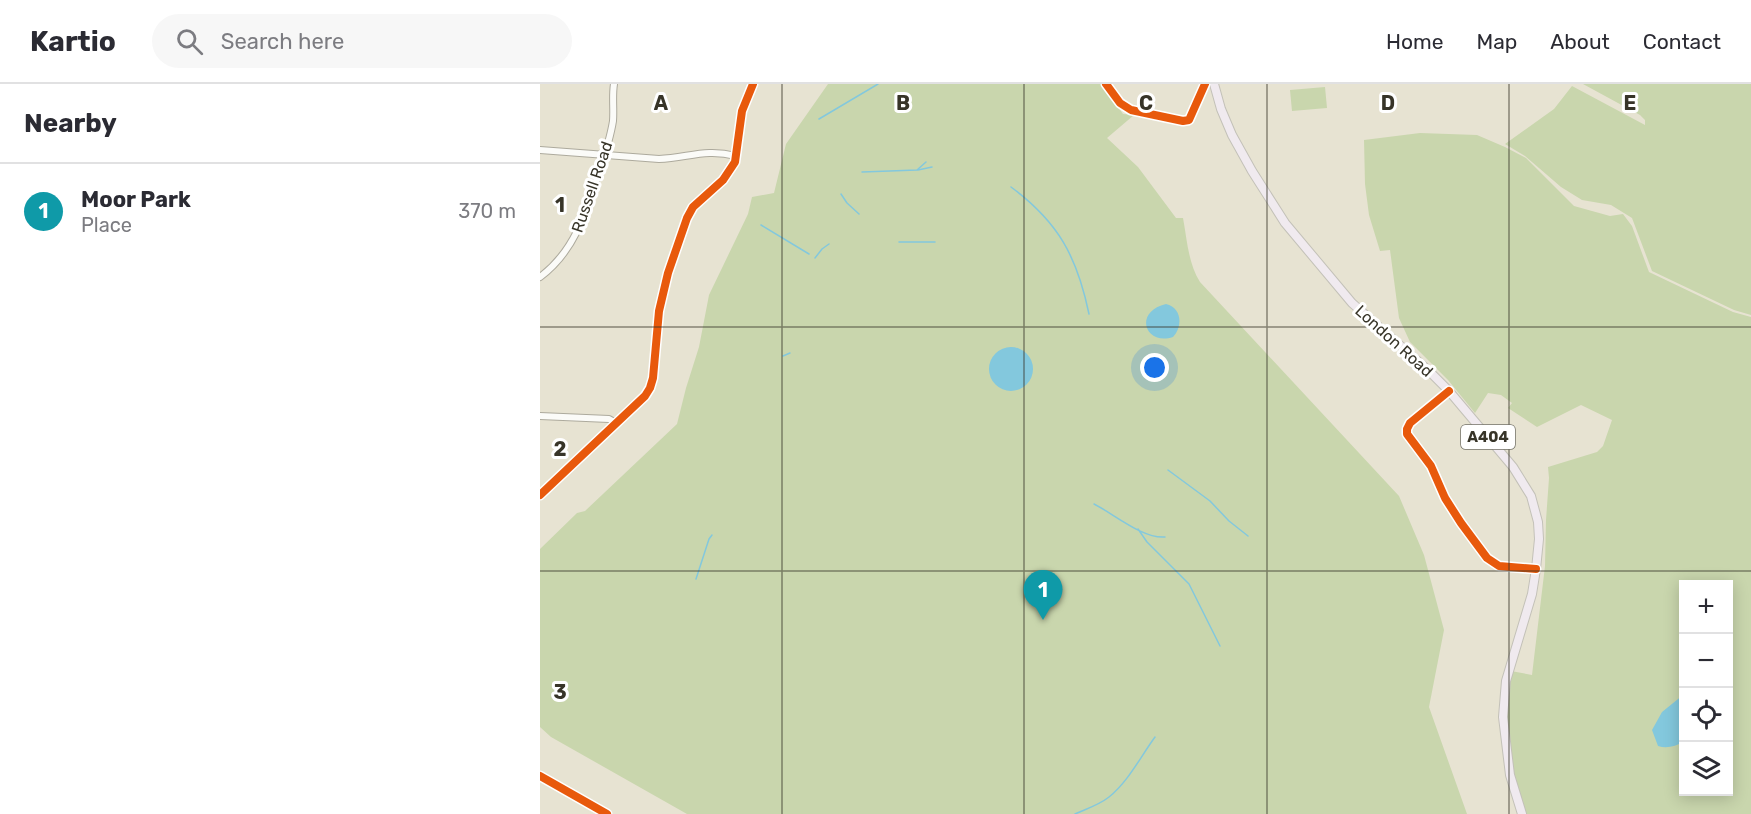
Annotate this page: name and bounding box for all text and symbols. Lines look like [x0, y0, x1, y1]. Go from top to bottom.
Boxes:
search box [152, 14, 572, 68]
text: Kartio [30, 25, 116, 58]
icon: search [173, 25, 206, 58]
text: Search here [221, 28, 344, 55]
text: Home [1386, 29, 1443, 54]
text: Map [1476, 29, 1517, 54]
text: About [1550, 29, 1610, 54]
text: Contact [1643, 29, 1721, 54]
text: A [654, 91, 669, 115]
text: B [896, 91, 910, 115]
text: C [1139, 91, 1153, 115]
text: D [1381, 91, 1395, 115]
text: E [1624, 91, 1636, 115]
text: Nearby [24, 108, 117, 139]
street label: Russell Road [568, 139, 616, 235]
text: Moor Park [81, 186, 191, 213]
text: 1 [555, 193, 565, 217]
text: 1 [39, 199, 48, 223]
text: 370 m [458, 199, 516, 223]
text: Place [81, 213, 132, 237]
street label: London Road [1351, 301, 1437, 381]
your location [1140, 353, 1169, 382]
road number: A404 [1461, 425, 1515, 449]
text: 2 [554, 437, 567, 461]
pin: 1 [1024, 570, 1062, 620]
map controls [1679, 580, 1733, 796]
button: + [1679, 580, 1733, 634]
button: − [1679, 634, 1733, 688]
text: 3 [553, 680, 567, 704]
button: locate [1679, 688, 1733, 742]
button: layers [1679, 742, 1733, 796]

